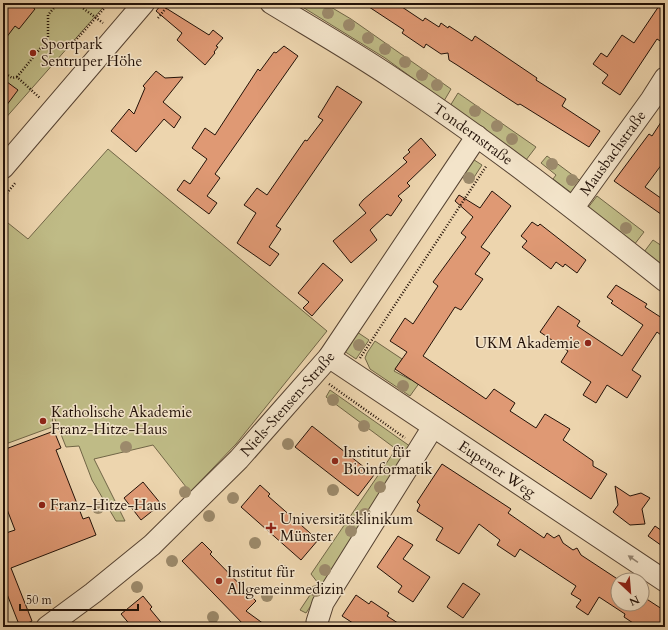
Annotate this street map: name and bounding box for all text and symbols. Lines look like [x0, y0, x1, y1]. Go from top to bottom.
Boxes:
place label: Sportpark Sentruper Höhe [41, 34, 142, 71]
marker: Sportpark Sentruper Höhe [28, 48, 38, 58]
street label: Tondernstraße [429, 98, 517, 170]
street label: Mausbachstraße [575, 106, 651, 200]
place label: UKM Akademie [475, 333, 580, 353]
marker: UKM Akademie [583, 338, 593, 348]
street label: Niels-Stensen-Straße [236, 348, 340, 461]
place label: Katholische Akademie Franz-Hitze-Haus [51, 402, 193, 439]
marker: Katholische Akademie Franz-Hitze-Haus [38, 416, 48, 426]
street label: Eupener Weg [455, 436, 540, 502]
place label: Institut für Bioinformatik [343, 442, 433, 479]
marker: Institut für Bioinformatik [330, 456, 340, 466]
place label: Franz-Hitze-Haus [50, 495, 166, 515]
marker: Franz-Hitze-Haus [37, 500, 47, 510]
place label: Universitätsklinikum Münster [280, 509, 413, 546]
marker: Universitätsklinikum Münster [265, 522, 277, 534]
one-way arrow [627, 556, 638, 563]
place label: Institut für Allgemeinmedizin [227, 562, 344, 599]
north arrow [610, 572, 650, 612]
marker: Institut für Allgemeinmedizin [214, 576, 224, 586]
scale bar [20, 586, 138, 612]
text: 50 m [26, 592, 53, 608]
text: N [626, 592, 642, 610]

